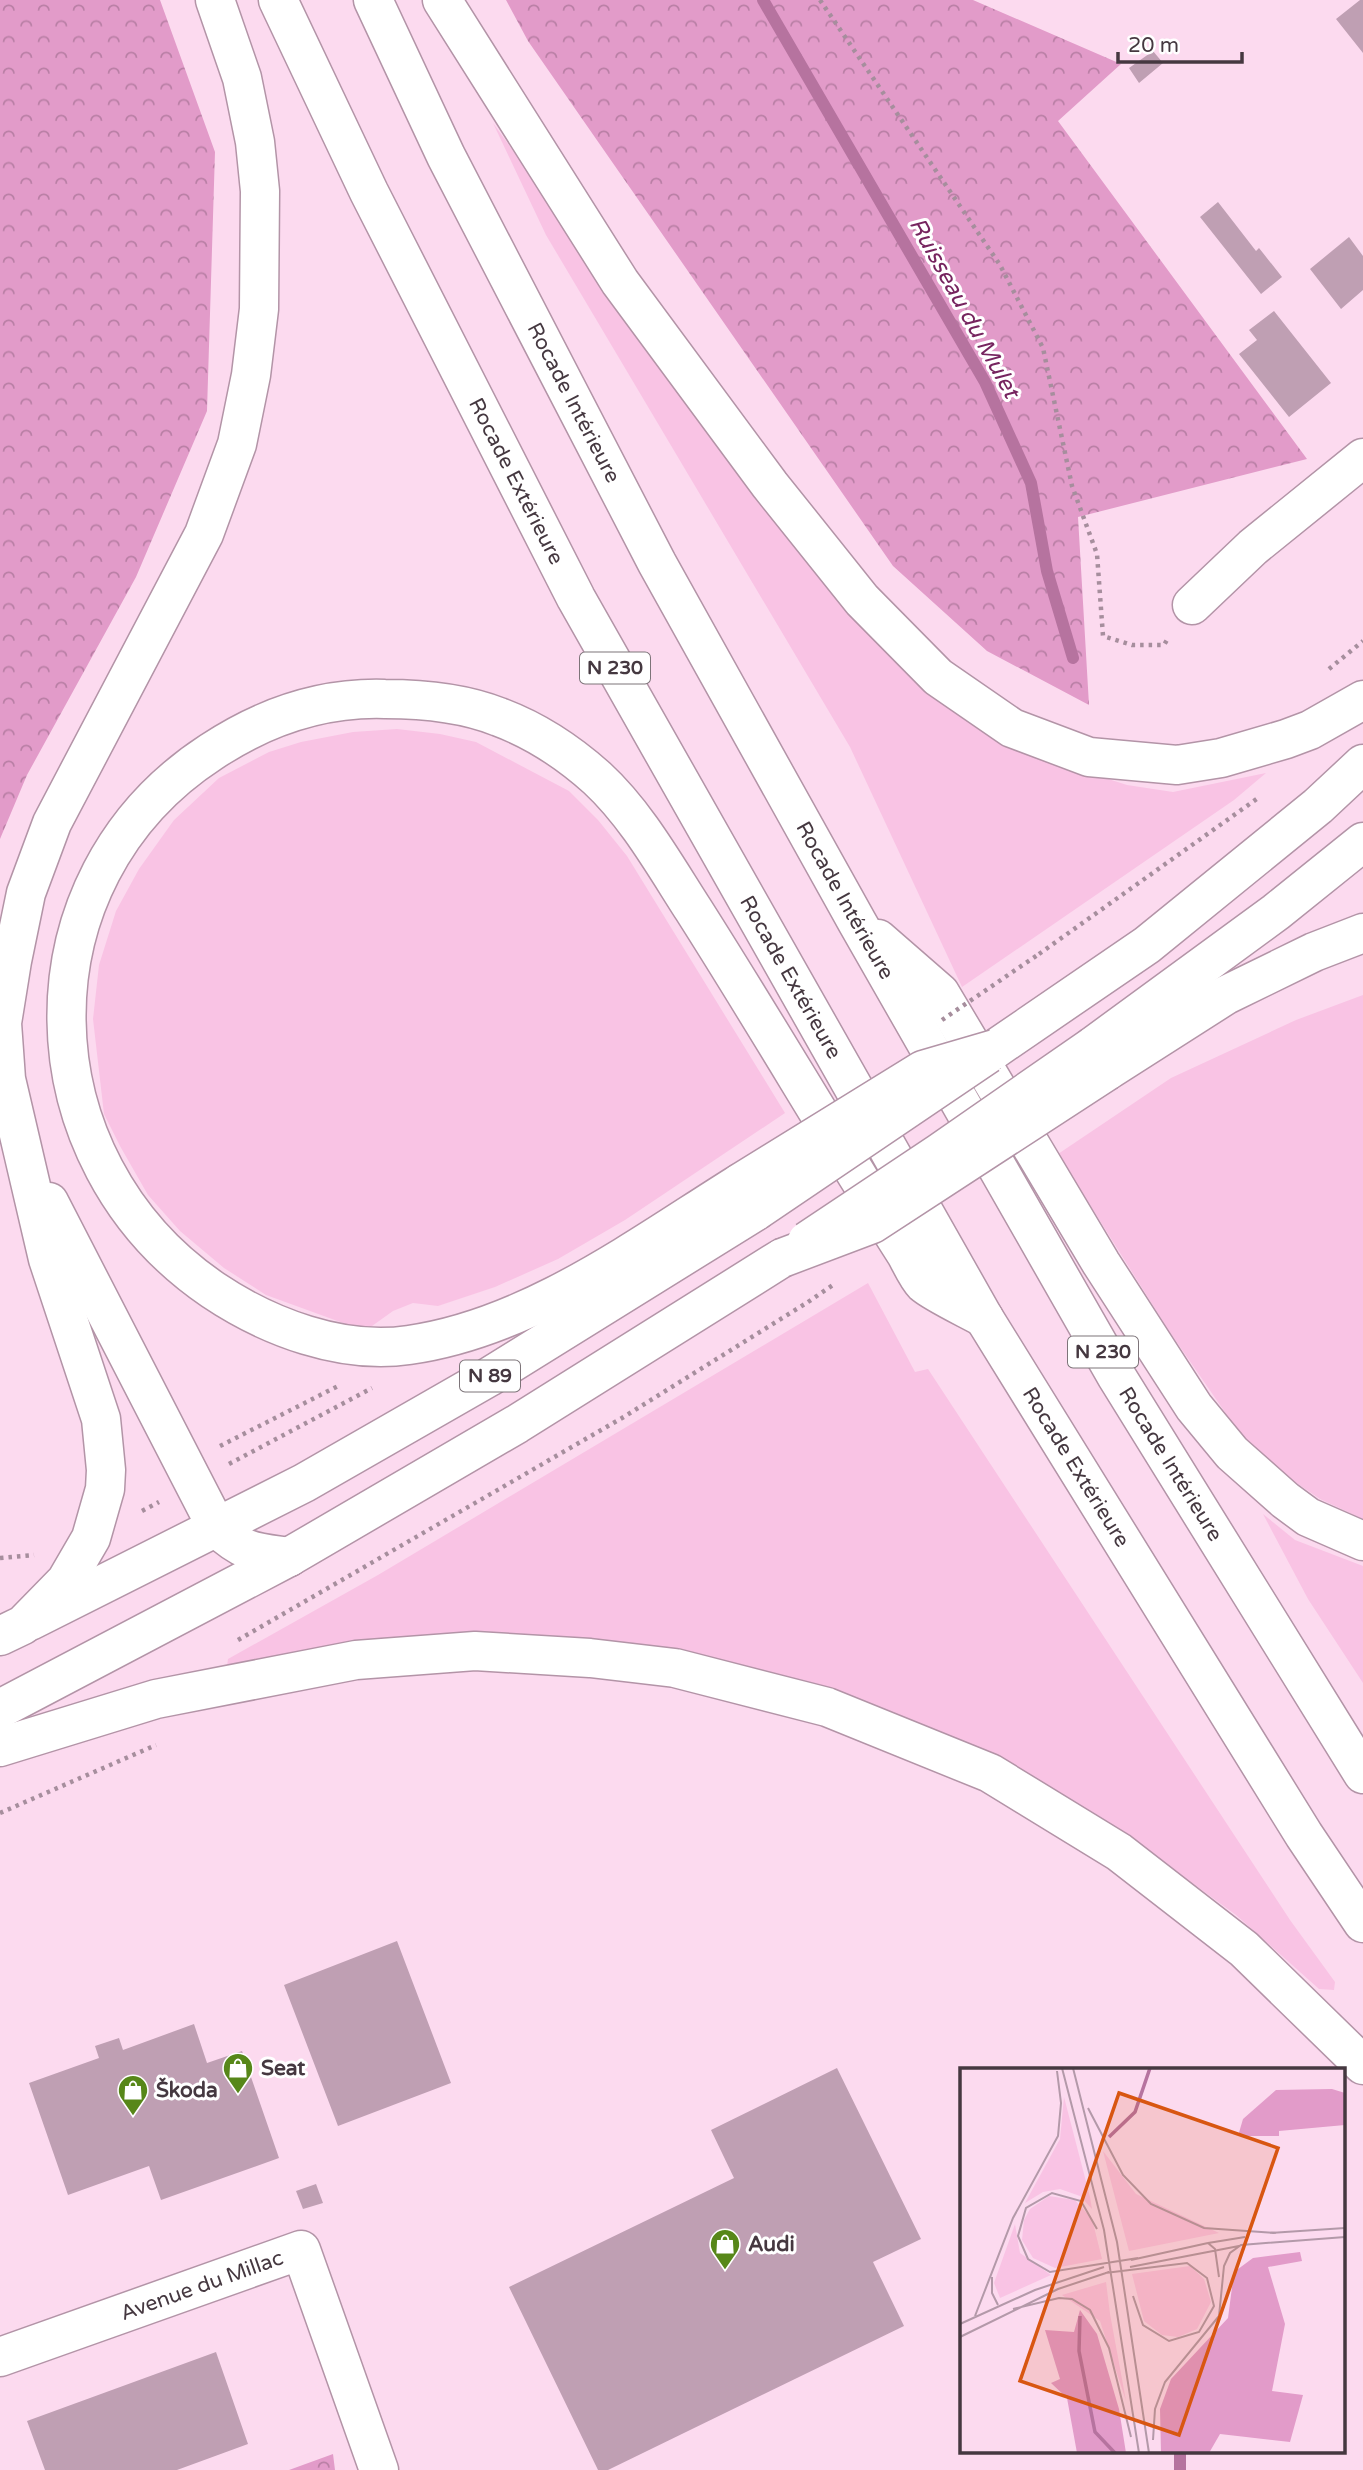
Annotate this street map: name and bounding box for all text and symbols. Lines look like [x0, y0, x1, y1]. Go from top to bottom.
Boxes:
scale bar [1118, 21, 1242, 65]
text: 20 m [1128, 33, 1179, 58]
water label: Ruisseau du Mulet [903, 213, 1026, 405]
street label: Rocade Intérieure [522, 318, 626, 487]
street label: Rocade Extérieure [464, 394, 569, 569]
road number: N 230 [580, 652, 650, 684]
street label: Rocade Intérieure [791, 817, 900, 984]
street label: Rocade Extérieure [735, 891, 847, 1063]
road number: N 230 [1068, 1336, 1138, 1368]
road number: N 89 [460, 1360, 520, 1392]
street label: Rocade Extérieure [1017, 1382, 1135, 1552]
street label: Rocade Intérieure [1114, 1382, 1228, 1546]
shop icon: Seat [221, 2051, 255, 2095]
place label: Seat [261, 2056, 305, 2081]
inset map [960, 2068, 1346, 2452]
shop icon: Škoda [116, 2073, 150, 2117]
place label: Škoda [156, 2077, 218, 2103]
shop icon: Audi [708, 2227, 742, 2271]
place label: Audi [748, 2232, 795, 2257]
street label: Avenue du Millac [117, 2245, 286, 2326]

